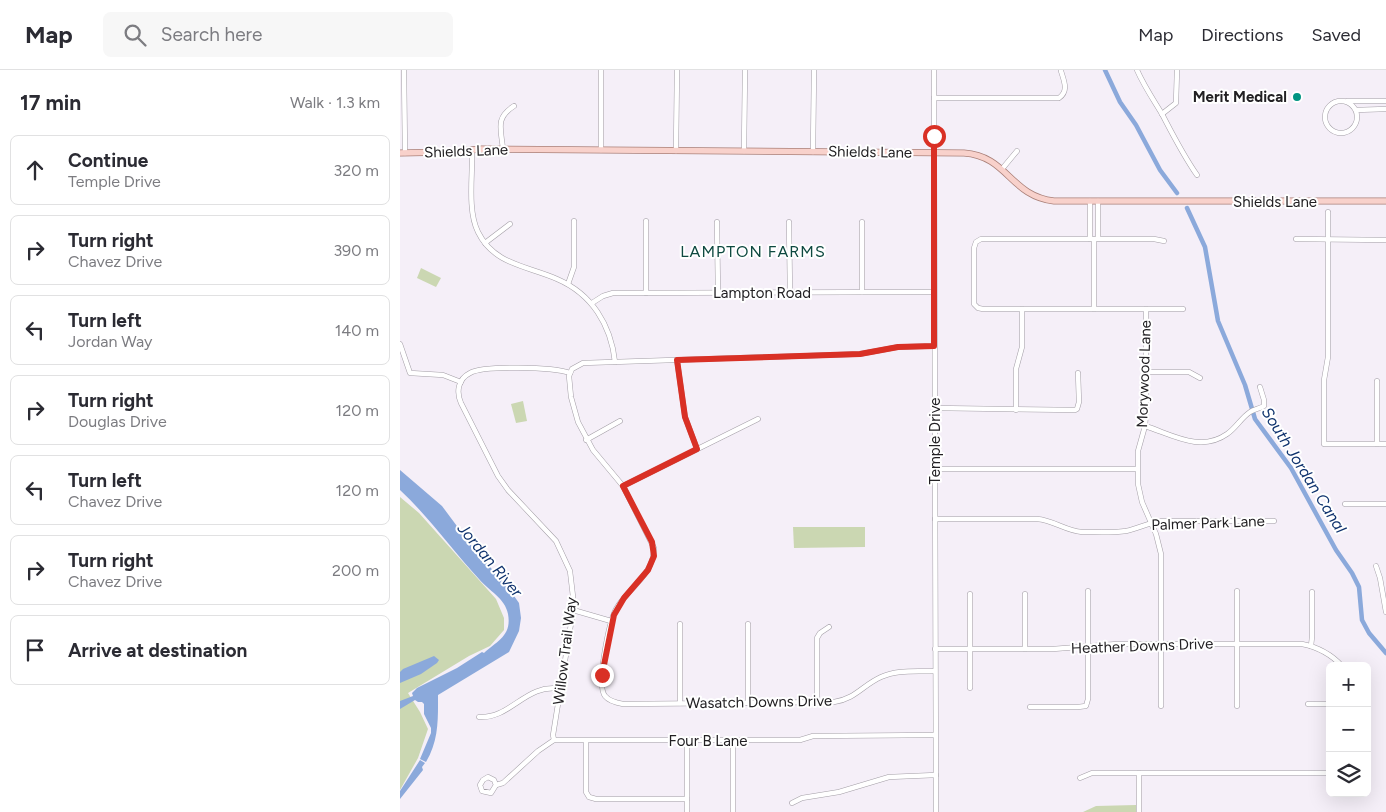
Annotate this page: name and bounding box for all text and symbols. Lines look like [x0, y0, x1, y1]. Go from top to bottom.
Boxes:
search box [103, 12, 453, 57]
text: Map [25, 20, 73, 49]
icon: search [121, 21, 149, 49]
text: Search here [161, 23, 262, 46]
text: Map [1138, 24, 1173, 46]
text: Directions [1201, 24, 1283, 46]
text: Saved [1311, 24, 1361, 46]
place label: Merit Medical [1193, 88, 1287, 106]
text: 17 min [20, 90, 81, 115]
marker: Merit Medical [1291, 91, 1303, 103]
text: Walk · 1.3 km [290, 93, 380, 112]
route start [923, 125, 946, 148]
street label: Shields Lane [424, 141, 508, 161]
street label: Shields Lane [828, 142, 912, 162]
text: Continue [68, 149, 148, 172]
icon: ahead [21, 156, 49, 184]
text: 320 m [334, 161, 379, 180]
text: Temple Drive [68, 172, 161, 191]
street label: Shields Lane [1233, 193, 1317, 211]
text: Turn right [68, 229, 154, 252]
icon: right [21, 236, 49, 264]
text: 390 m [333, 241, 379, 260]
district label: LAMPTON FARMS [680, 242, 826, 261]
text: Chavez Drive [68, 252, 162, 271]
street label: Lampton Road [713, 284, 811, 302]
text: Turn left [68, 309, 142, 332]
icon: left [21, 316, 49, 344]
street label: Morywood Lane [1133, 320, 1155, 428]
text: 140 m [335, 321, 379, 340]
text: Jordan Way [68, 332, 153, 351]
text: Turn right [68, 389, 154, 412]
icon: right [21, 396, 49, 424]
street label: Temple Drive [926, 397, 944, 485]
text: 120 m [336, 401, 379, 420]
water label: South Jordan Canal [1258, 404, 1351, 537]
text: Douglas Drive [68, 412, 167, 431]
text: Turn left [68, 469, 142, 492]
icon: left [21, 476, 49, 504]
text: 120 m [336, 481, 379, 500]
text: Chavez Drive [68, 492, 162, 511]
street label: Palmer Park Lane [1151, 512, 1265, 534]
water label: Jordan River [453, 518, 527, 601]
text: Turn right [68, 549, 154, 572]
icon: right [21, 556, 49, 584]
text: 200 m [332, 561, 379, 580]
text: Chavez Drive [68, 572, 162, 591]
street label: Willow Trail Way [549, 596, 581, 706]
street label: Heather Downs Drive [1071, 635, 1213, 657]
icon: arrive [21, 636, 49, 664]
text: Arrive at destination [68, 639, 247, 662]
map controls [1326, 662, 1371, 797]
button: + [1326, 662, 1371, 707]
route end [591, 664, 614, 687]
street label: Wasatch Downs Drive [686, 692, 832, 712]
button: − [1326, 707, 1371, 752]
street label: Four B Lane [669, 732, 747, 750]
button: layers [1326, 752, 1371, 797]

